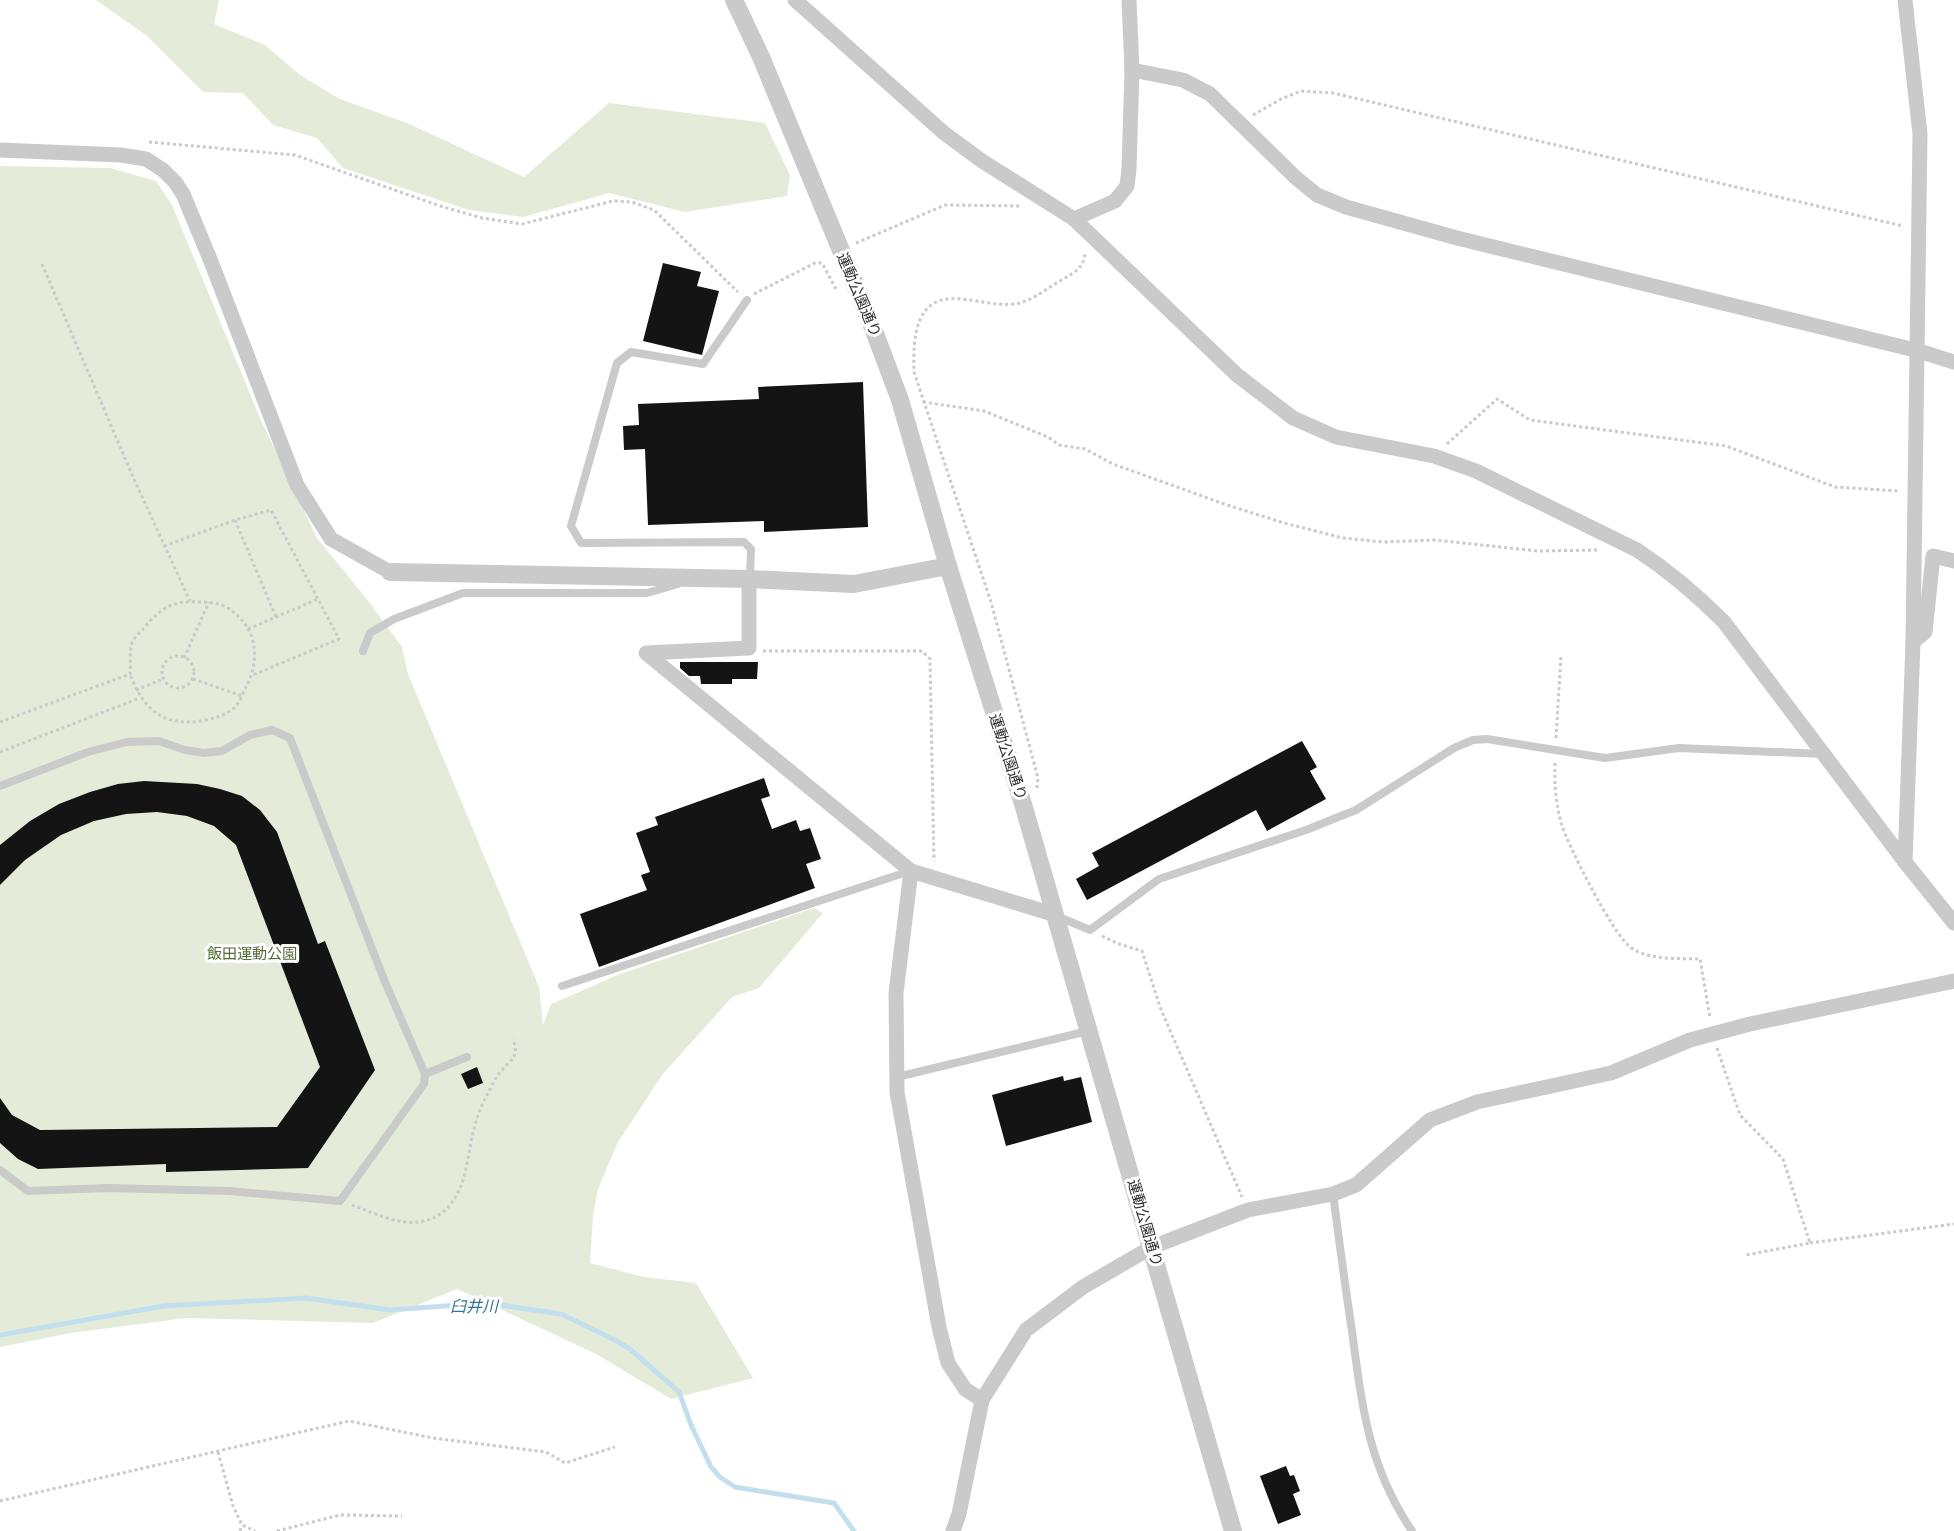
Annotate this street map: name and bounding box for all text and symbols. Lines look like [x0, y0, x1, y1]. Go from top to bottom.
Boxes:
street label: 運動公園通り [834, 250, 886, 340]
street label: 運動公園通り [986, 711, 1031, 802]
park label: 飯田運動公園 [207, 944, 297, 962]
street label: 運動公園通り [1125, 1177, 1167, 1268]
water label: 臼井川 [450, 1296, 500, 1315]

